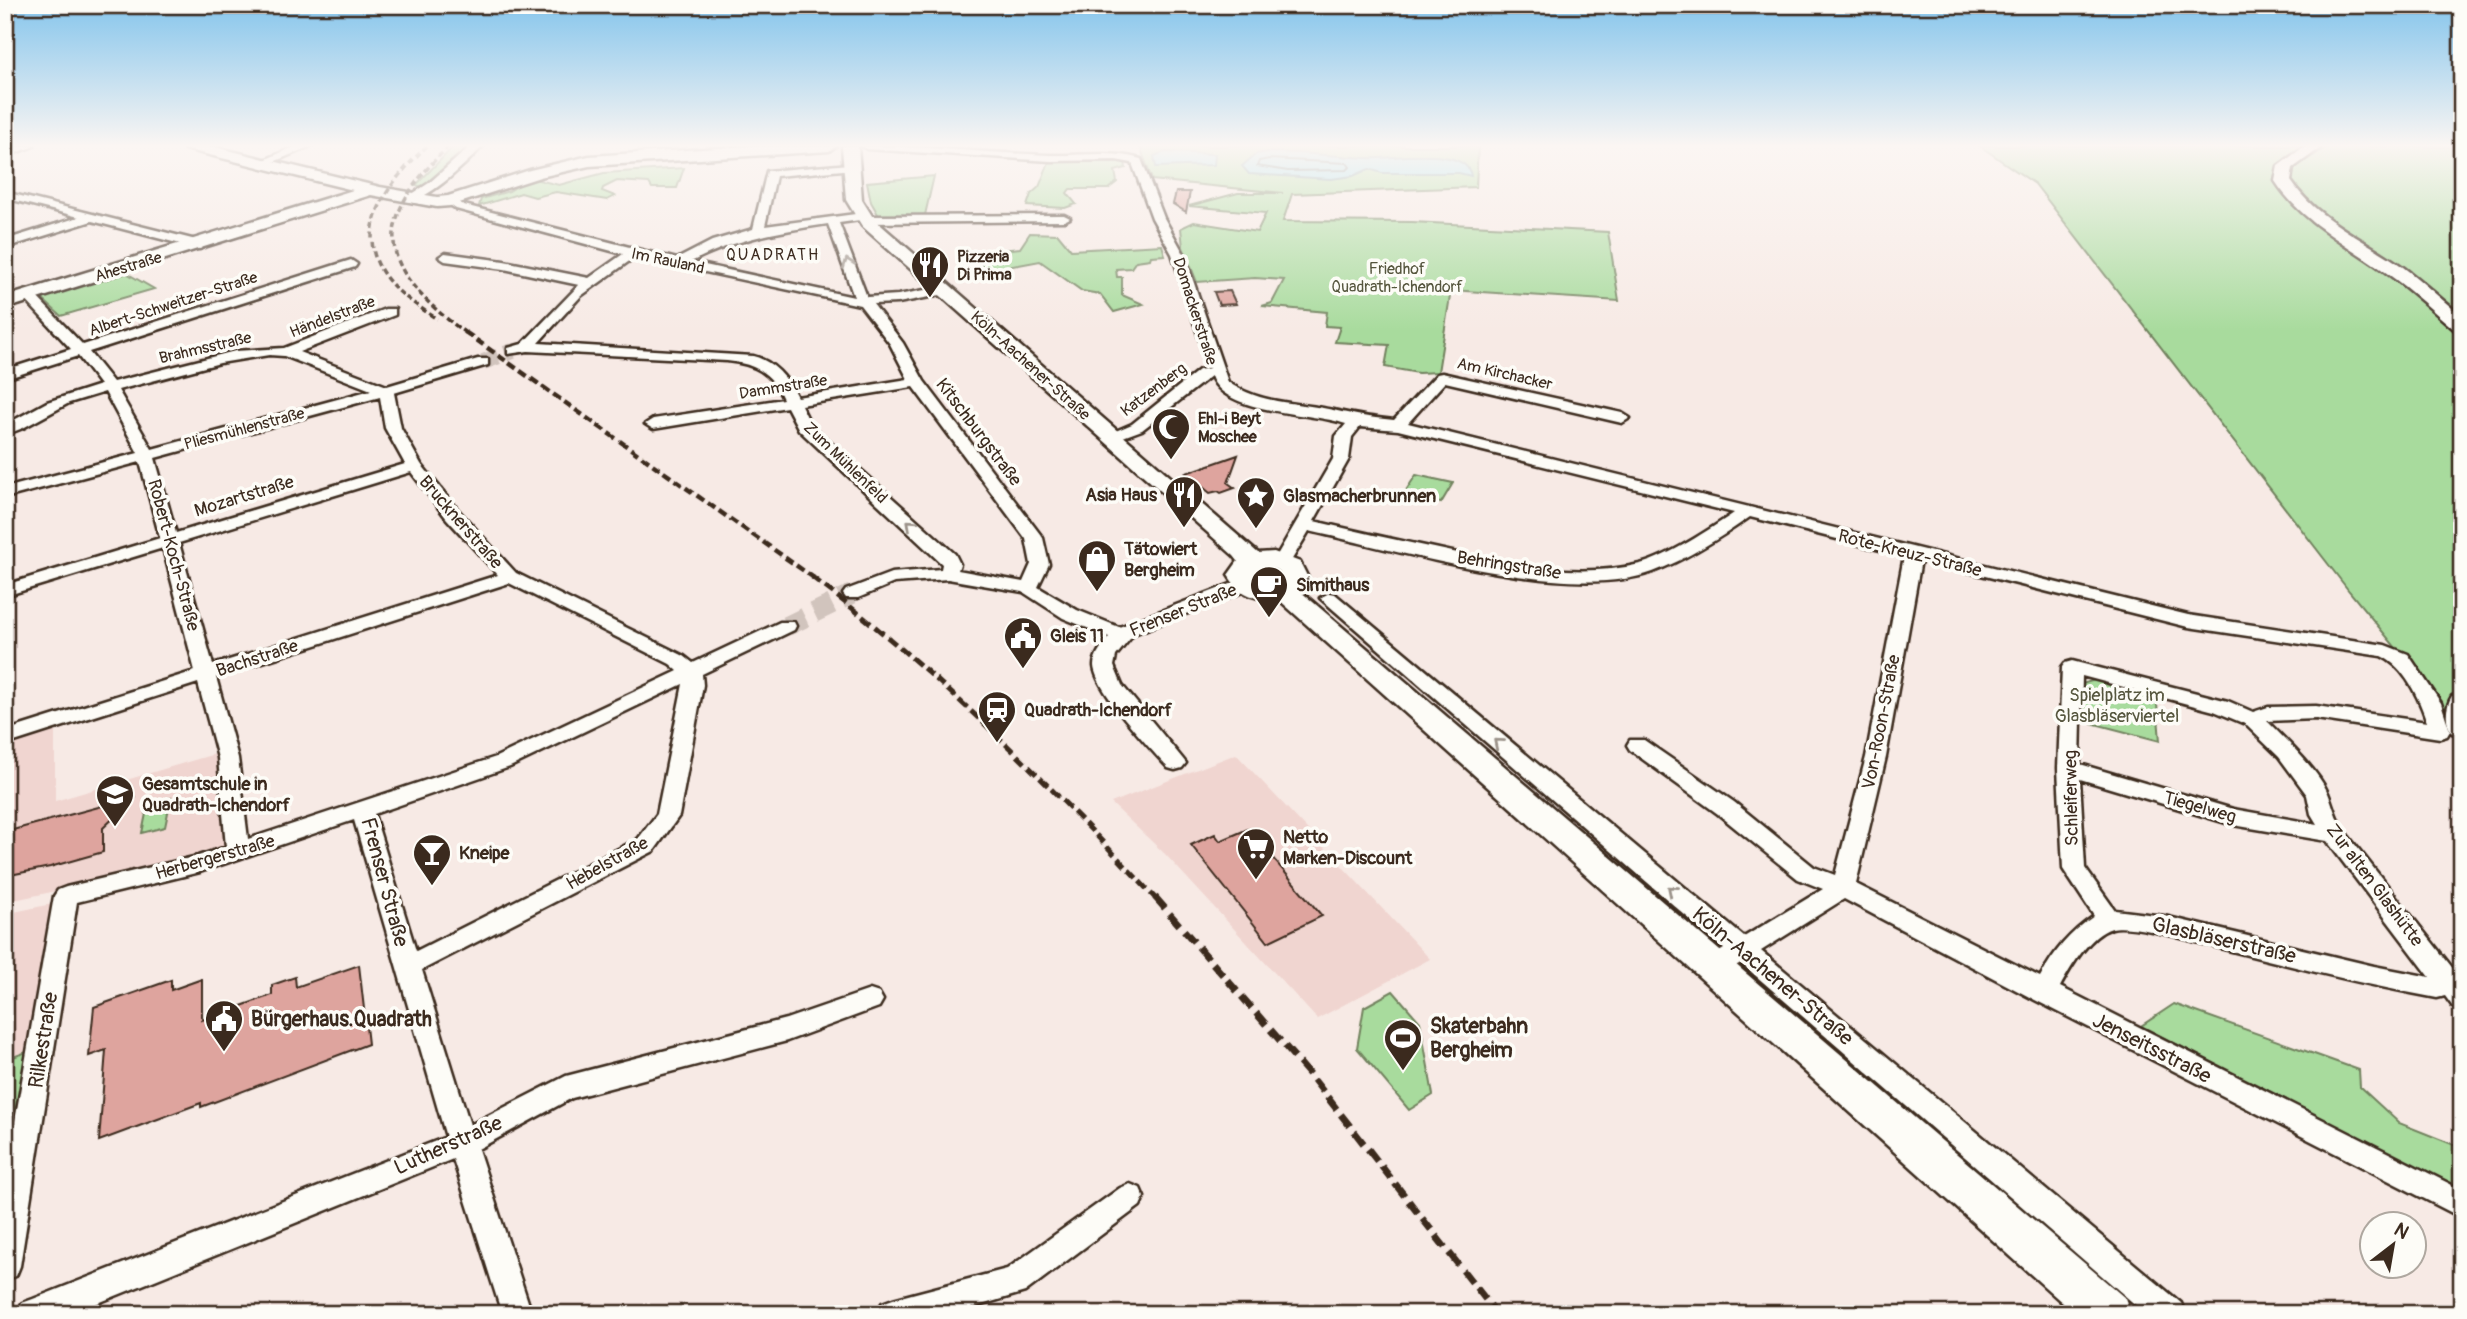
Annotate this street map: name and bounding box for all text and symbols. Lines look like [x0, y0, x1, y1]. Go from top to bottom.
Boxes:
street label: Im Rauland [629, 243, 706, 278]
restaurant icon: Pizzeria Di Prima [909, 244, 951, 299]
district label: QUADRATH [726, 245, 820, 265]
street label: Ahestraße [92, 247, 164, 287]
place label: Pizzeria Di Prima [957, 247, 1012, 285]
street label: Domackerstraße [1168, 255, 1222, 368]
one-way arrow [842, 258, 856, 270]
park label: Friedhof Quadrath-Ichendorf [1331, 259, 1463, 297]
street label: Albert-Schweitzer-Straße [86, 267, 260, 341]
street label: Händelstraße [287, 291, 378, 342]
street label: Köln-Aachener-Straße [966, 307, 1094, 425]
street label: Brahmsstraße [157, 328, 253, 368]
street label: Am Kirchacker [1455, 353, 1555, 395]
street label: Katzenberg [1117, 358, 1191, 421]
street label: Dammstraße [738, 370, 829, 404]
street label: Kitschburgstraße [931, 374, 1027, 491]
street label: Pliesmühlenstraße [182, 403, 307, 455]
mosque icon: Ehl-i Beyt Moschee [1150, 406, 1192, 461]
place label: Ehl-i Beyt Moschee [1198, 409, 1262, 447]
street label: Zum Mühlenfeld [799, 418, 891, 508]
street label: Mozartstraße [192, 470, 297, 523]
street label: Brucknerstraße [414, 471, 508, 574]
restaurant icon: Asia Haus [1163, 474, 1205, 529]
place icon: Glasmacherbrunnen [1235, 475, 1277, 530]
street label: Robert-Koch-Straße [142, 477, 205, 634]
place label: Asia Haus [1085, 484, 1158, 507]
place label: Glasmacherbrunnen [1283, 485, 1436, 508]
one-way arrow [906, 519, 919, 532]
street label: Rote-Kreuz-Straße [1836, 525, 1984, 582]
shop icon: Tätowiert Bergheim [1076, 538, 1118, 593]
place label: Tätowiert Bergheim [1123, 538, 1198, 582]
street label: Behringstraße [1455, 546, 1563, 585]
cafe icon: Simithaus [1248, 564, 1290, 619]
place label: Simithaus [1296, 574, 1370, 597]
street label: Frenser Straße [1126, 578, 1240, 642]
public building icon: Gleis 11 [1002, 615, 1044, 670]
place label: Gleis 11 [1050, 625, 1104, 648]
street label: Bachstraße [213, 634, 301, 683]
street label: Von-Roon-Straße [1857, 653, 1906, 791]
park label: Spielplatz im Glasbläserviertel [2055, 684, 2179, 728]
station icon: Quadrath-Ichendorf [976, 689, 1018, 744]
place label: Quadrath-Ichendorf [1024, 699, 1173, 722]
one-way arrow [1493, 738, 1506, 751]
street label: Schleiferweg [2059, 750, 2084, 846]
school or university icon: Gesamtschule in Quadrath-Ichendorf [94, 773, 136, 828]
place label: Gesamtschule in Quadrath-Ichendorf [142, 773, 291, 817]
street label: Tiegelweg [2161, 786, 2239, 829]
street label: Frenser Straße [354, 815, 415, 950]
street label: Zur alten Glashütte [2321, 819, 2428, 951]
supermarket icon: Netto Marken-Discount [1235, 826, 1277, 881]
place label: Netto Marken-Discount [1283, 826, 1413, 870]
street label: Herbergerstraße [153, 829, 278, 886]
street label: Hebelstraße [562, 831, 652, 895]
bar icon: Kneipe [411, 832, 453, 887]
place label: Kneipe [459, 842, 511, 865]
one-way arrow [1667, 885, 1679, 898]
street label: Köln-Aachener-Straße [1687, 901, 1859, 1052]
street label: Glasbläserstraße [2149, 911, 2299, 970]
street label: Rilkestraße [23, 989, 65, 1090]
public building icon: Bürgerhaus.Quadrath [203, 998, 245, 1053]
place label: Bürgerhaus.Quadrath [251, 1006, 432, 1033]
street label: Jenseitsstraße [2088, 1007, 2216, 1090]
place label: Skaterbahn Bergheim [1430, 1013, 1528, 1064]
sports icon: Skaterbahn Bergheim [1382, 1017, 1424, 1072]
street label: Lutherstraße [390, 1109, 507, 1181]
north arrow [2358, 1210, 2428, 1280]
text: N [2390, 1218, 2413, 1245]

